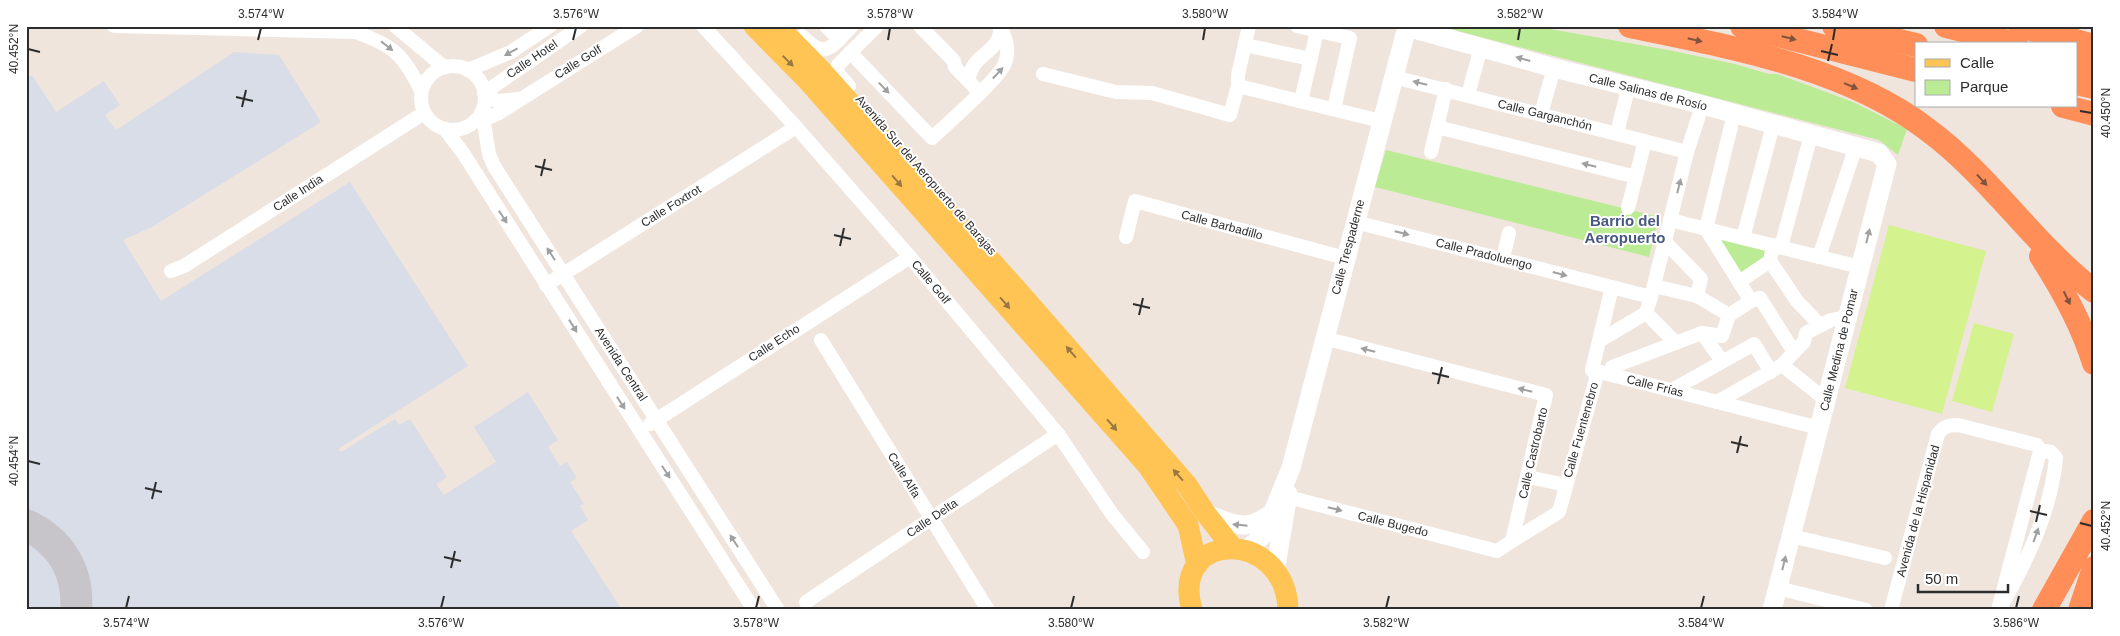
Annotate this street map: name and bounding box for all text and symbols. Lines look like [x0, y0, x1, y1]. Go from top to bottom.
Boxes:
text: 3.574°W [238, 7, 285, 21]
text: 3.576°W [553, 7, 600, 21]
text: 3.578°W [867, 7, 914, 21]
text: 3.580°W [1182, 7, 1229, 21]
text: 3.582°W [1497, 7, 1544, 21]
text: 3.584°W [1812, 7, 1859, 21]
text: 40.452°N [7, 24, 21, 74]
one-way arrow [1782, 34, 1797, 42]
one-way arrow [1688, 36, 1703, 44]
street label: Calle Hotel [504, 37, 560, 81]
one-way arrow [380, 41, 394, 51]
street label: Calle Golf [552, 42, 605, 82]
legend [1915, 42, 2078, 108]
one-way arrow [504, 47, 517, 56]
text: Calle [1960, 54, 1994, 71]
one-way arrow [782, 55, 794, 67]
one-way arrow [1516, 55, 1531, 63]
one-way arrow [992, 68, 1004, 80]
street label: Calle Salinas de Rosío [1587, 71, 1709, 114]
text: Parque [1960, 78, 2008, 95]
one-way arrow [1412, 79, 1427, 87]
one-way arrow [878, 81, 890, 93]
one-way arrow [1844, 82, 1859, 90]
text: 40.450°N [2099, 88, 2113, 138]
street label: Avenida Sur del Aeropuerto de Barajas [853, 92, 999, 258]
street label: Calle Garganchón [1496, 97, 1594, 133]
one-way arrow [1582, 161, 1597, 169]
street label: Calle India [270, 172, 326, 214]
one-way arrow [1976, 173, 1988, 185]
one-way arrow [891, 175, 903, 187]
one-way arrow [1675, 178, 1683, 193]
street label: Calle Foxtrot [638, 182, 704, 230]
street label: Calle Trespaderne [1329, 198, 1368, 296]
street label: Calle Barbadillo [1180, 207, 1265, 243]
one-way arrow [498, 211, 508, 224]
district label: Barrio del Aeropuerto [1585, 212, 1665, 246]
one-way arrow [1865, 228, 1873, 243]
one-way arrow [1395, 230, 1410, 238]
street label: Calle Pradoluengo [1434, 235, 1534, 273]
one-way arrow [546, 247, 555, 261]
street label: Calle Golf [909, 257, 954, 307]
one-way arrow [1552, 270, 1567, 278]
street label: Calle Medina de Pomar [1817, 287, 1861, 413]
one-way arrow [2063, 291, 2071, 305]
one-way arrow [999, 297, 1010, 310]
one-way arrow [568, 319, 577, 333]
street label: Calle Echo [746, 321, 802, 365]
street label: Avenida Central [592, 324, 650, 404]
one-way arrow [1360, 345, 1375, 353]
one-way arrow [1065, 347, 1077, 359]
street label: Calle Frías [1625, 372, 1685, 400]
street label: Calle Fuentenebro [1561, 380, 1601, 479]
one-way arrow [1518, 386, 1533, 394]
one-way arrow [617, 396, 626, 409]
street label: Calle Castrobarto [1516, 406, 1550, 500]
one-way arrow [1106, 419, 1118, 431]
text: 40.454°N [7, 436, 21, 486]
street label: Avenida de la Hispanidad [1894, 444, 1942, 578]
street label: Calle Alfa [885, 450, 924, 500]
one-way arrow [661, 465, 670, 478]
one-way arrow [1172, 469, 1184, 481]
street label: Calle Delta [904, 496, 961, 540]
text: 40.452°N [2099, 501, 2113, 551]
one-way arrow [1327, 505, 1342, 513]
street label: Calle Bugedo [1356, 508, 1430, 540]
one-way arrow [1232, 520, 1248, 528]
one-way arrow [2032, 527, 2040, 542]
one-way arrow [729, 534, 738, 547]
one-way arrow [1781, 555, 1789, 570]
scale bar [1918, 561, 2008, 593]
text: 50 m [1925, 570, 1958, 587]
text: 3.574°W [103, 616, 150, 630]
text: 3.576°W [418, 616, 465, 630]
text: 3.578°W [733, 616, 780, 630]
text: 3.580°W [1048, 616, 1095, 630]
text: 3.582°W [1363, 616, 1410, 630]
text: 3.584°W [1678, 616, 1725, 630]
text: 3.586°W [1993, 616, 2040, 630]

